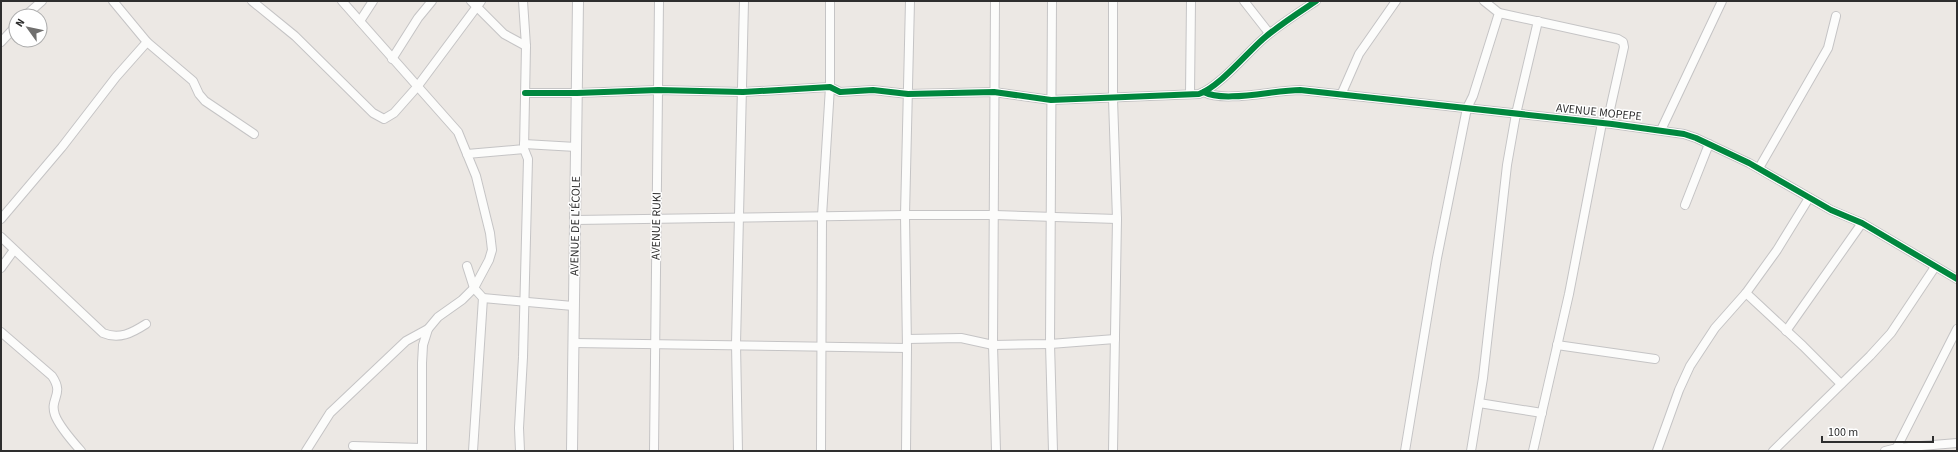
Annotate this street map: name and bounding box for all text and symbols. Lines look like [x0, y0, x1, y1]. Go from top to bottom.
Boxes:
north arrow [8, 8, 48, 48]
text: N [12, 16, 28, 30]
street label: AVENUE MOPEPE [1555, 100, 1643, 125]
street label: AVENUE DE L'ÉCOLE [566, 176, 585, 276]
street label: AVENUE RUKI [647, 192, 666, 260]
scale bar [1822, 418, 1933, 444]
text: 100 m [1828, 424, 1858, 441]

